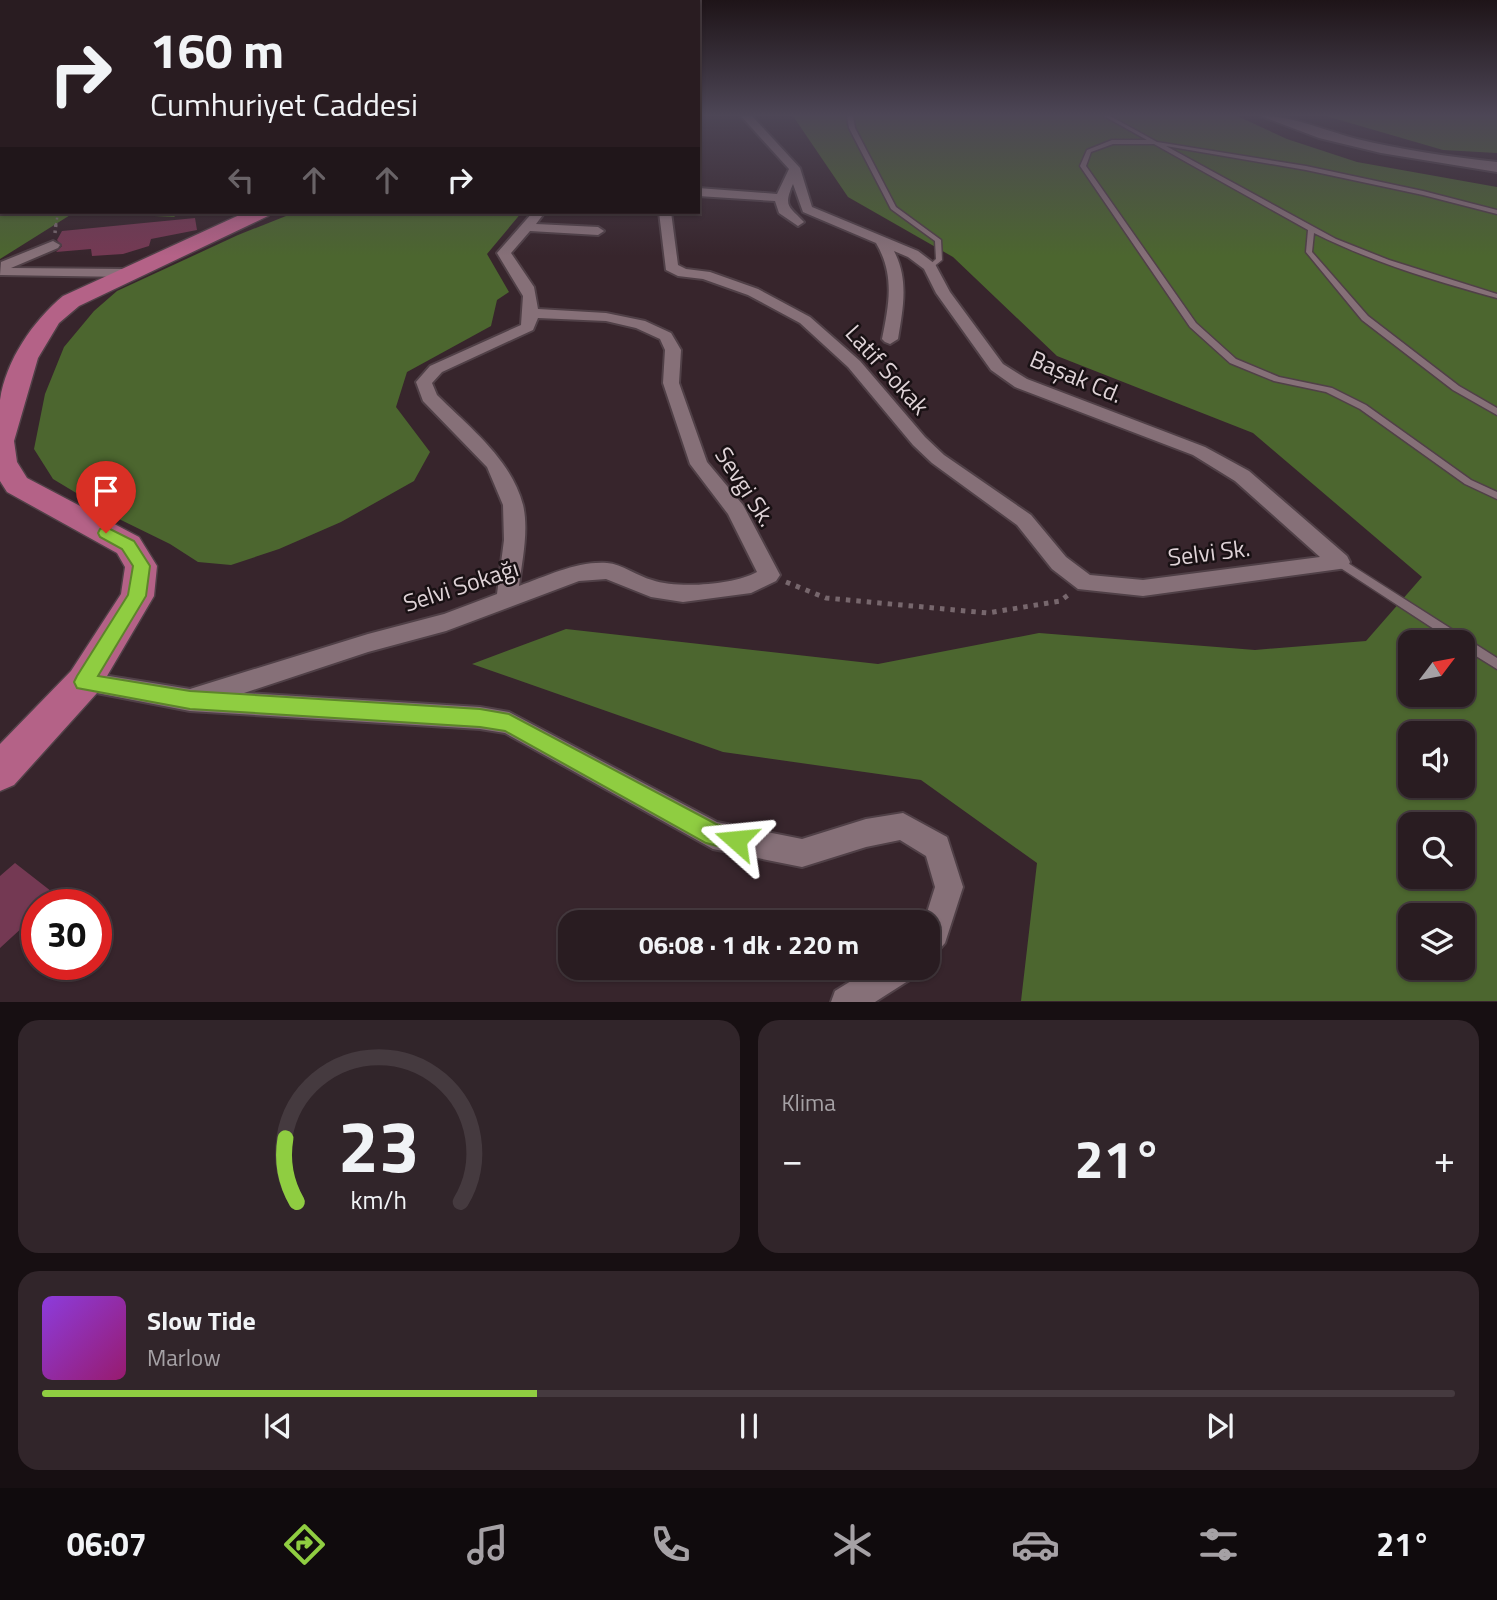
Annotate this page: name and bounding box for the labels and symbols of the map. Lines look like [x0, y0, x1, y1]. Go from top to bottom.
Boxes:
street label: Latif Sokak [837, 316, 939, 423]
street label: Başak Cd. [1024, 340, 1128, 412]
street label: Sevgi Sk. [707, 439, 785, 534]
pin [76, 461, 136, 533]
street label: Selvi Sk. [1166, 529, 1252, 575]
street label: Selvi Sokağı [398, 549, 523, 621]
north arrow [1398, 630, 1475, 707]
position arrow [699, 803, 773, 877]
speed limit sign: 30 [21, 889, 112, 980]

